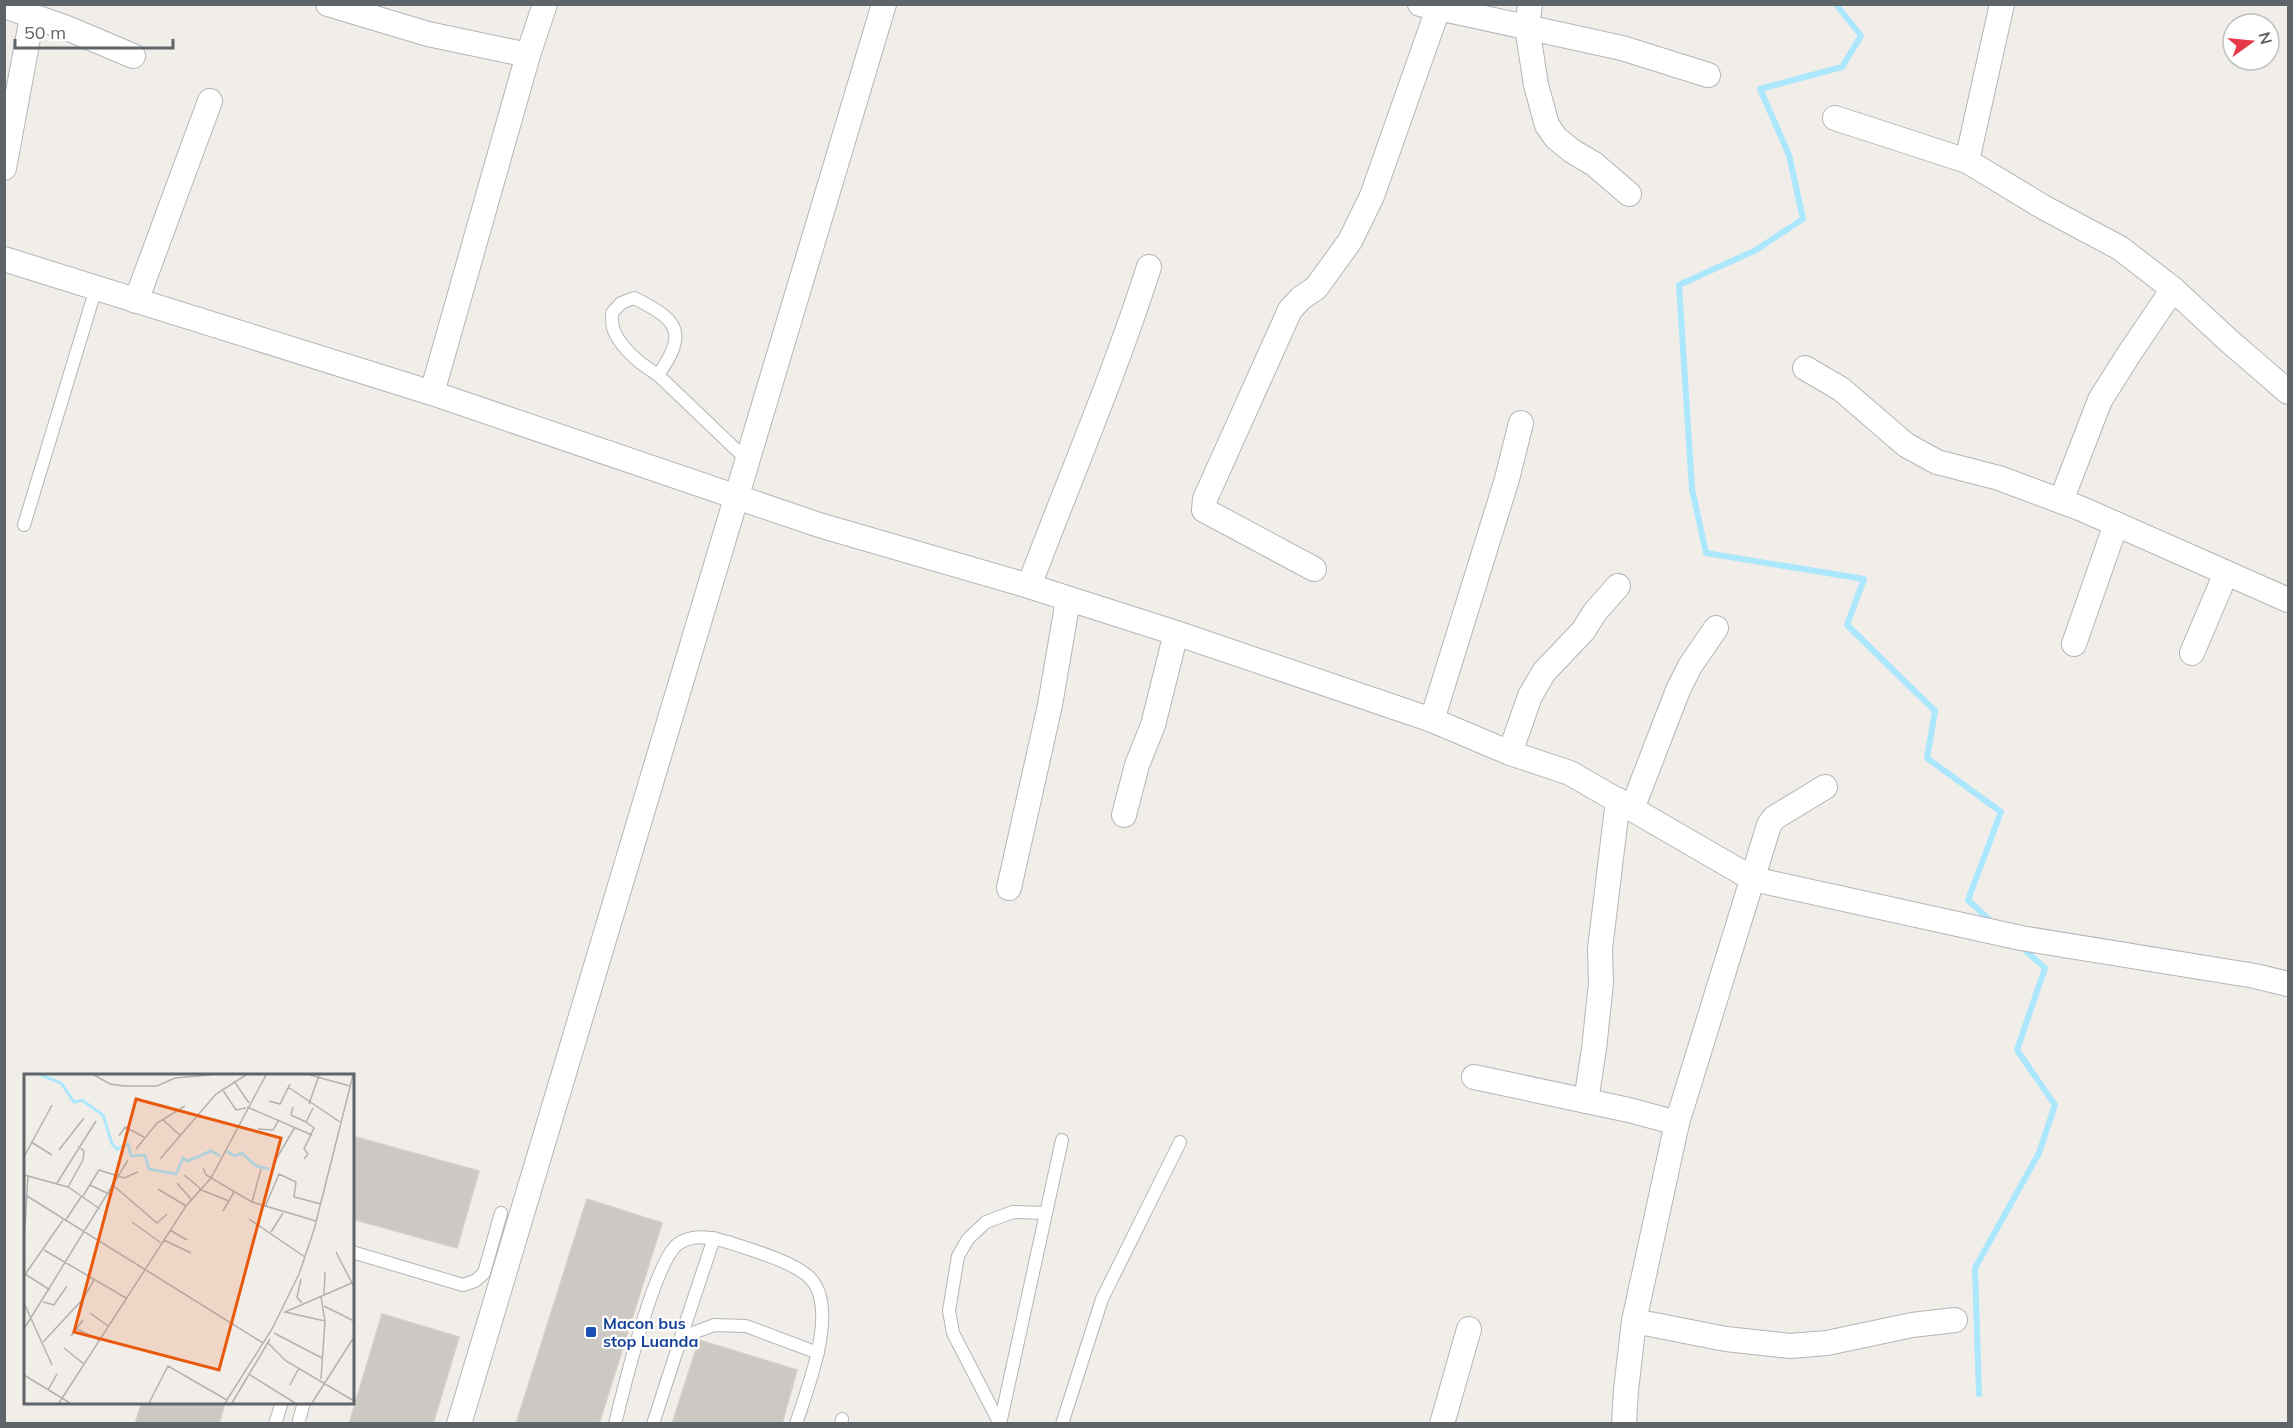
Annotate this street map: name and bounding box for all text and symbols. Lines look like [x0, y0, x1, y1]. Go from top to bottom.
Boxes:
scale bar [15, 12, 172, 50]
north arrow [2221, 12, 2281, 72]
text: 50 m [24, 21, 66, 44]
text: N [2254, 30, 2277, 47]
inset map [24, 1074, 354, 1404]
place label: Macon bus stop Luanda [603, 1313, 698, 1351]
marker: Macon bus stop Luanda [584, 1325, 598, 1339]

